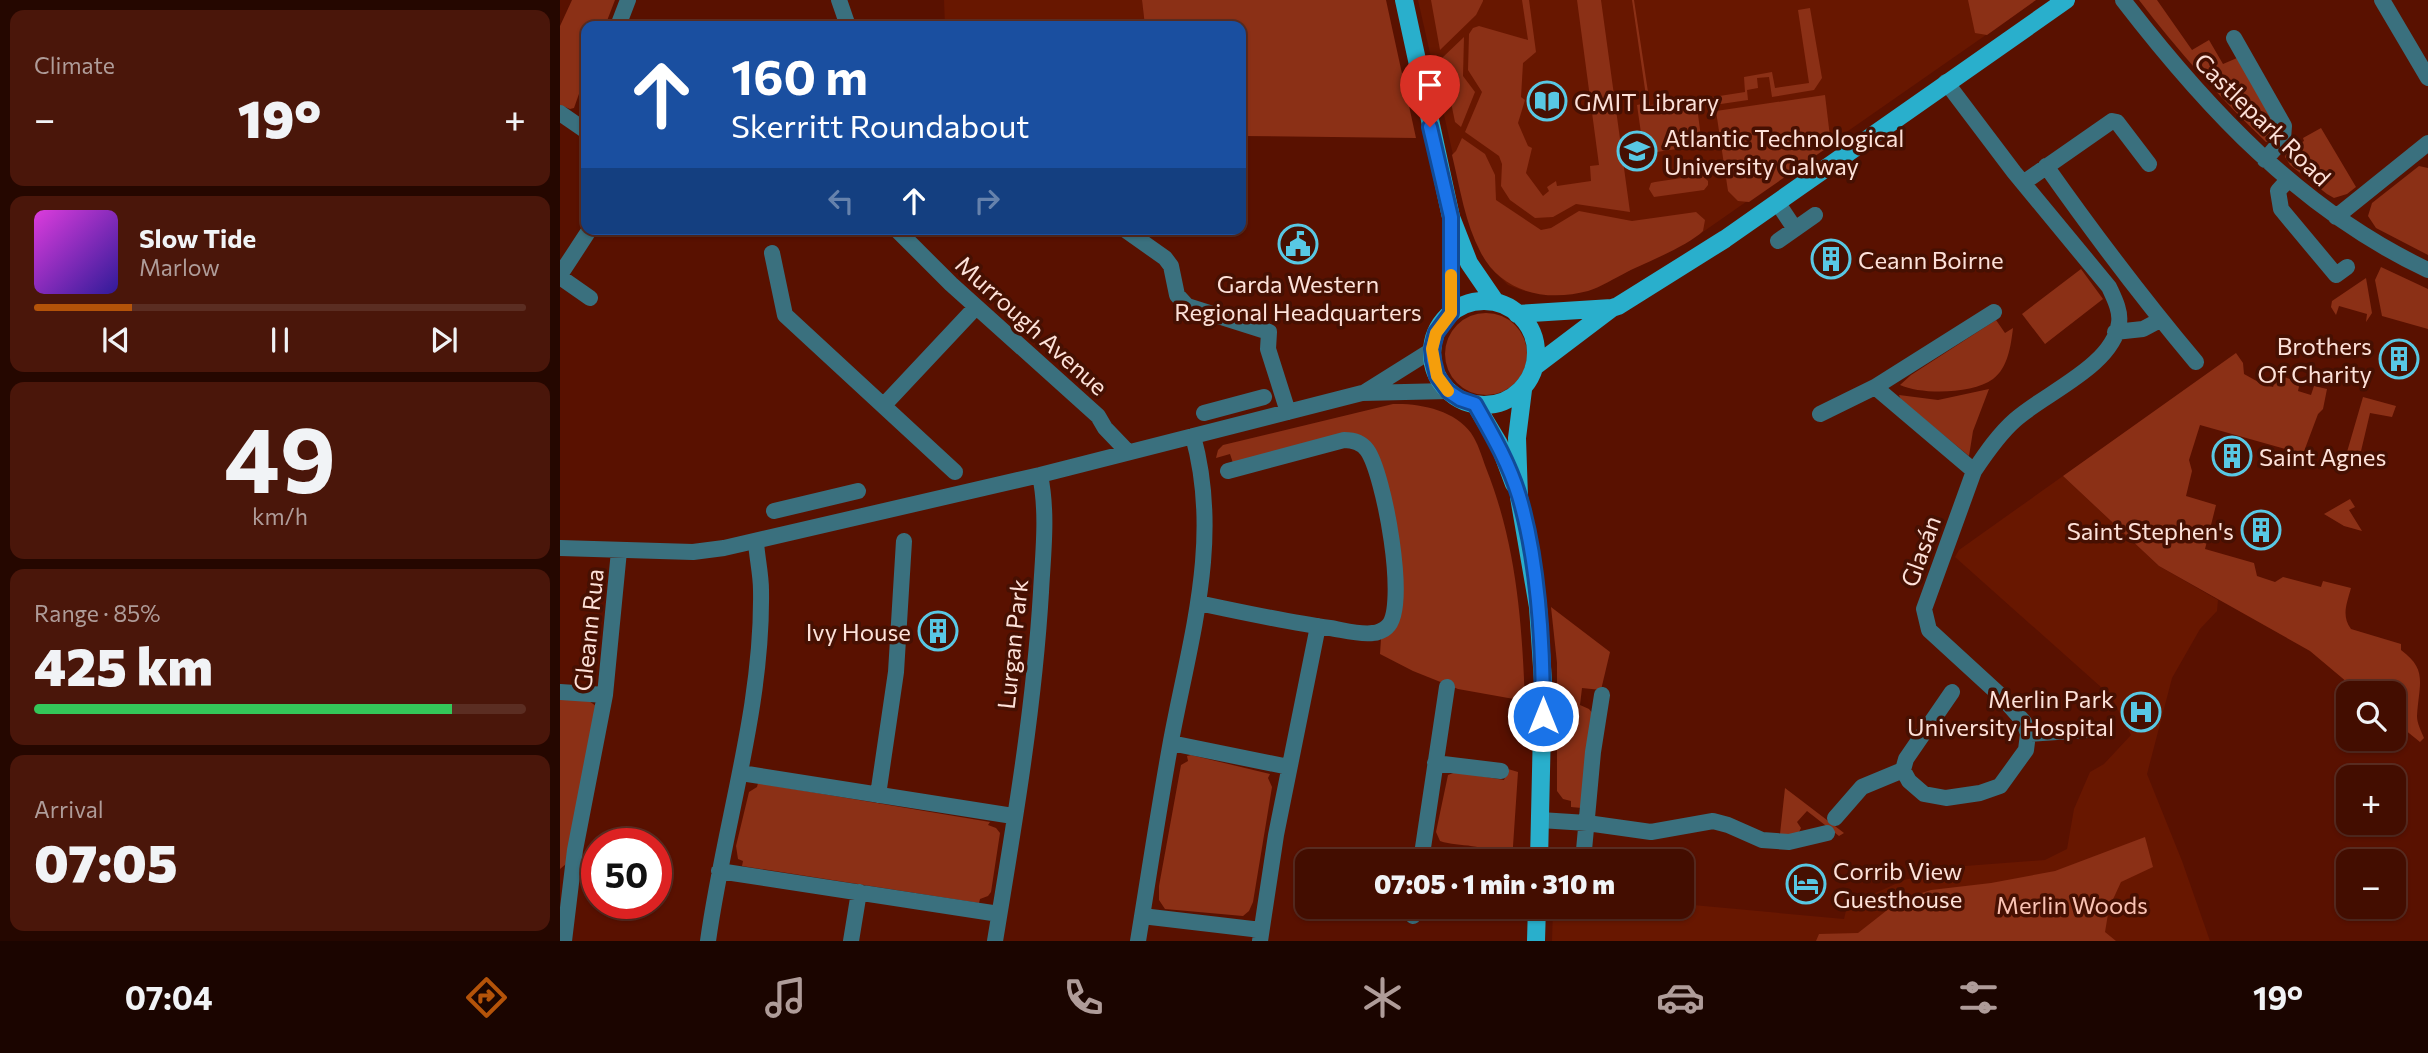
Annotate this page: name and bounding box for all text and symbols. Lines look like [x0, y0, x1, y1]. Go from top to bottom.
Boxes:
text: 160 m [731, 45, 868, 105]
street label: Castlepark Road [2189, 47, 2337, 191]
icon: ahead [616, 49, 707, 140]
text: Climate [34, 51, 115, 79]
pin [1400, 55, 1460, 127]
icon: arrive [1411, 66, 1449, 104]
library icon: GMIT Library [1526, 80, 1568, 122]
text: 19° [238, 85, 321, 149]
place label: GMIT Library [1574, 87, 1719, 116]
text: − [34, 94, 56, 141]
text: + [504, 94, 526, 141]
text: Skerritt Roundabout [731, 105, 1029, 145]
place label: Atlantic Technological University Galway [1664, 123, 1904, 180]
school or university icon: Atlantic Technological University Galway [1616, 130, 1658, 172]
icon: left [822, 182, 860, 220]
icon: ahead [895, 182, 933, 220]
icon: right [968, 182, 1006, 220]
text: Slow Tide [139, 222, 256, 253]
public building icon: Garda Western Regional Headquarters [1277, 223, 1319, 265]
building icon: Ceann Boirne [1810, 238, 1852, 280]
place label: Ceann Boirne [1858, 245, 2004, 274]
street label: Murrough Avenue [950, 249, 1114, 401]
text: Marlow [139, 253, 220, 281]
place label: Garda Western Regional Headquarters [1174, 269, 1422, 326]
icon: previous [97, 321, 135, 359]
icon: pause [261, 321, 299, 359]
icon: next [425, 321, 463, 359]
place label: Brothers Of Charity [2258, 331, 2372, 388]
building icon: Brothers Of Charity [2378, 338, 2420, 380]
text: 49 [224, 400, 336, 512]
building icon: Saint Agnes [2211, 435, 2253, 477]
place label: Saint Agnes [2259, 442, 2386, 471]
text: km/h [252, 502, 308, 530]
building icon: Saint Stephen's [2240, 509, 2282, 551]
street label: Glasán [1894, 512, 1946, 590]
place label: Saint Stephen's [2067, 516, 2234, 545]
street label: Gleann Rua [567, 567, 609, 693]
street label: Lurgan Park [991, 577, 1033, 711]
text: Range · 85% [34, 599, 161, 627]
building icon: Ivy House [917, 610, 959, 652]
place label: Ivy House [806, 617, 911, 646]
text: 425 km [34, 633, 213, 697]
position arrow [1506, 679, 1580, 753]
map controls [2336, 681, 2406, 919]
button: search [2336, 681, 2406, 751]
place label: Merlin Park University Hospital [1907, 684, 2114, 741]
hospital icon: Merlin Park University Hospital [2120, 691, 2162, 733]
button: + [2336, 765, 2406, 835]
text: Arrival [34, 795, 104, 823]
speed limit sign: 50 [581, 828, 672, 919]
text: 07:05 [34, 829, 178, 893]
button: − [2336, 849, 2406, 919]
place label: Corrib View Guesthouse [1833, 856, 1962, 913]
hotel icon: Corrib View Guesthouse [1785, 863, 1827, 905]
text: 07:05 · 1 min · 310 m [1374, 868, 1615, 899]
park label: Merlin Woods [1996, 890, 2148, 919]
icon: directions [462, 973, 511, 1022]
icon: music [761, 973, 810, 1022]
icon: phone [1059, 973, 1108, 1022]
icon: climate [1358, 973, 1407, 1022]
icon: car [1656, 973, 1705, 1022]
icon: filters [1954, 973, 2003, 1022]
text: 07:04 [125, 977, 213, 1017]
text: 19° [2253, 977, 2303, 1017]

